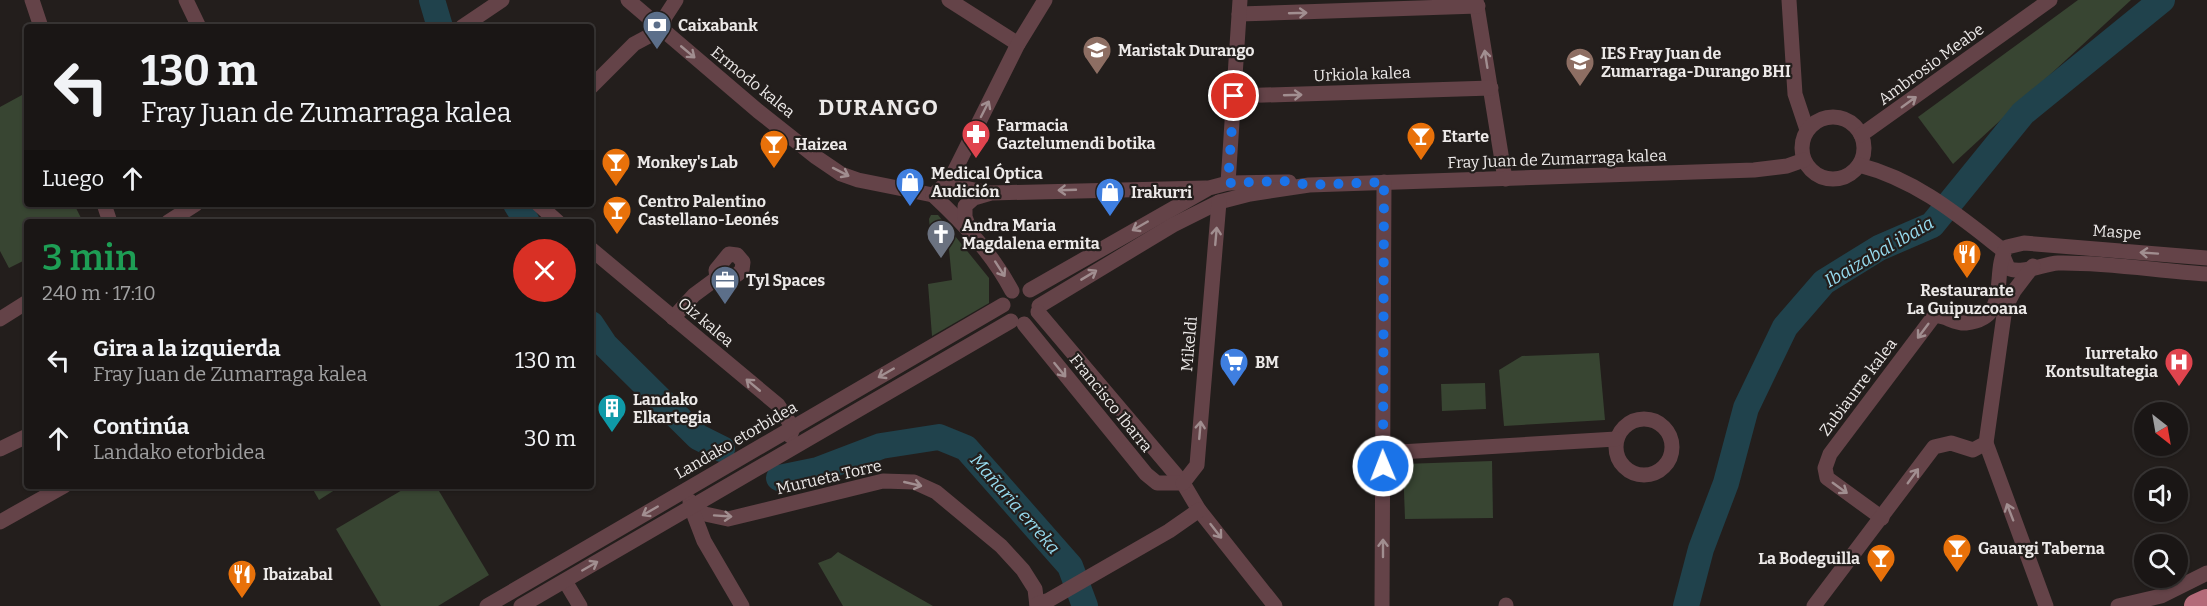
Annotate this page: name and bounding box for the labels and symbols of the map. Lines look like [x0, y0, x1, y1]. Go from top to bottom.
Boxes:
one-way arrow [1287, 7, 1307, 18]
bank icon: Caixabank [641, 9, 673, 51]
place label: Caixabank [678, 16, 758, 35]
street label: Ambrosio Meabe [1875, 19, 1987, 109]
school or university icon: Maristak Durango [1081, 34, 1113, 76]
place label: Maristak Durango [1118, 41, 1255, 60]
street label: Ermodo kalea [707, 42, 799, 122]
place label: IES Fray Juan de Zumarraga-Durango BHI [1601, 44, 1791, 81]
one-way arrow [680, 46, 696, 59]
school or university icon: IES Fray Juan de Zumarraga-Durango BHI [1564, 46, 1596, 88]
one-way arrow [1480, 49, 1491, 69]
street label: Urkiola kalea [1313, 63, 1411, 85]
pin [1208, 70, 1259, 121]
one-way arrow [1282, 89, 1302, 100]
district label: DURANGO [819, 94, 939, 121]
one-way arrow [1901, 95, 1917, 108]
one-way arrow [980, 101, 991, 119]
place label: Farmacia Gaztelumendi botika [997, 116, 1156, 153]
pharmacy icon: Farmacia Gaztelumendi botika [960, 118, 992, 160]
bar icon: Etarte [1405, 120, 1437, 162]
place label: Etarte [1442, 127, 1489, 146]
bar icon: Haizea [758, 128, 790, 170]
place label: Haizea [795, 135, 847, 154]
bar icon: Monkey's Lab [600, 146, 632, 188]
street label: Fray Juan de Zumarraga kalea [1447, 146, 1667, 172]
place label: Monkey's Lab [637, 153, 738, 172]
place label: Medical Óptica Audición [931, 163, 1043, 201]
shop icon: Medical Óptica Audición [894, 166, 926, 208]
one-way arrow [832, 167, 850, 178]
shop icon: Irakurri [1094, 176, 1126, 218]
place label: Irakurri [1131, 183, 1192, 202]
one-way arrow [1057, 185, 1077, 196]
place label: Centro Palentino Castellano-Leonés [638, 192, 779, 229]
bar icon: Centro Palentino Castellano-Leonés [601, 194, 633, 236]
water label: Ibaizabal ibaia [1820, 212, 1938, 292]
place label: Andra Maria Magdalena ermita [962, 216, 1100, 253]
church icon: Andra Maria Magdalena ermita [925, 218, 957, 260]
one-way arrow [1132, 221, 1149, 233]
street label: Maspe [2092, 221, 2142, 243]
one-way arrow [1210, 226, 1221, 246]
restaurant icon: Restaurante La Guipuzcoana [1951, 238, 1983, 280]
one-way arrow [2139, 247, 2159, 258]
one-way arrow [994, 260, 1006, 277]
office icon: Tyl Spaces [709, 264, 741, 306]
one-way arrow [1080, 269, 1097, 281]
place label: Tyl Spaces [746, 271, 825, 290]
place label: Restaurante La Guipuzcoana [1907, 281, 2027, 318]
street label: Oiz kalea [674, 293, 738, 351]
street label: Mikeldi [1177, 315, 1201, 372]
one-way arrow [1916, 323, 1929, 339]
street label: Zubiaurre kalea [1815, 334, 1901, 439]
place label: Iurretako Kontsultategia [2045, 344, 2158, 381]
supermarket icon: BM [1218, 346, 1250, 388]
hospital icon: Iurretako Kontsultategia [2163, 346, 2195, 388]
street label: Francisco Ibarra [1066, 350, 1157, 456]
place label: BM [1255, 353, 1279, 372]
one-way arrow [1054, 362, 1067, 378]
one-way arrow [878, 368, 895, 380]
one-way arrow [746, 378, 761, 392]
place label: Landako Elkartegia [633, 390, 711, 427]
building icon: Landako Elkartegia [596, 392, 628, 434]
street label: Landako etorbidea [672, 397, 801, 483]
north arrow [2134, 402, 2188, 456]
one-way arrow [1195, 421, 1206, 441]
position arrow [1351, 434, 1415, 498]
water label: Mañaria erreka [965, 449, 1065, 559]
street label: Murueta Torre [774, 456, 884, 498]
one-way arrow [1907, 468, 1919, 484]
one-way arrow [903, 479, 922, 490]
one-way arrow [1831, 481, 1847, 494]
one-way arrow [2004, 503, 2015, 522]
one-way arrow [642, 506, 659, 518]
one-way arrow [713, 511, 732, 522]
one-way arrow [1210, 523, 1223, 539]
bar icon: Gauargi Taberna [1941, 532, 1973, 574]
one-way arrow [1377, 538, 1389, 558]
place label: Gauargi Taberna [1978, 539, 2105, 558]
bar icon: La Bodeguilla [1865, 542, 1897, 584]
place label: La Bodeguilla [1758, 549, 1860, 568]
restaurant icon: Ibaizabal [226, 558, 258, 600]
one-way arrow [581, 560, 598, 572]
place label: Ibaizabal [263, 565, 333, 584]

